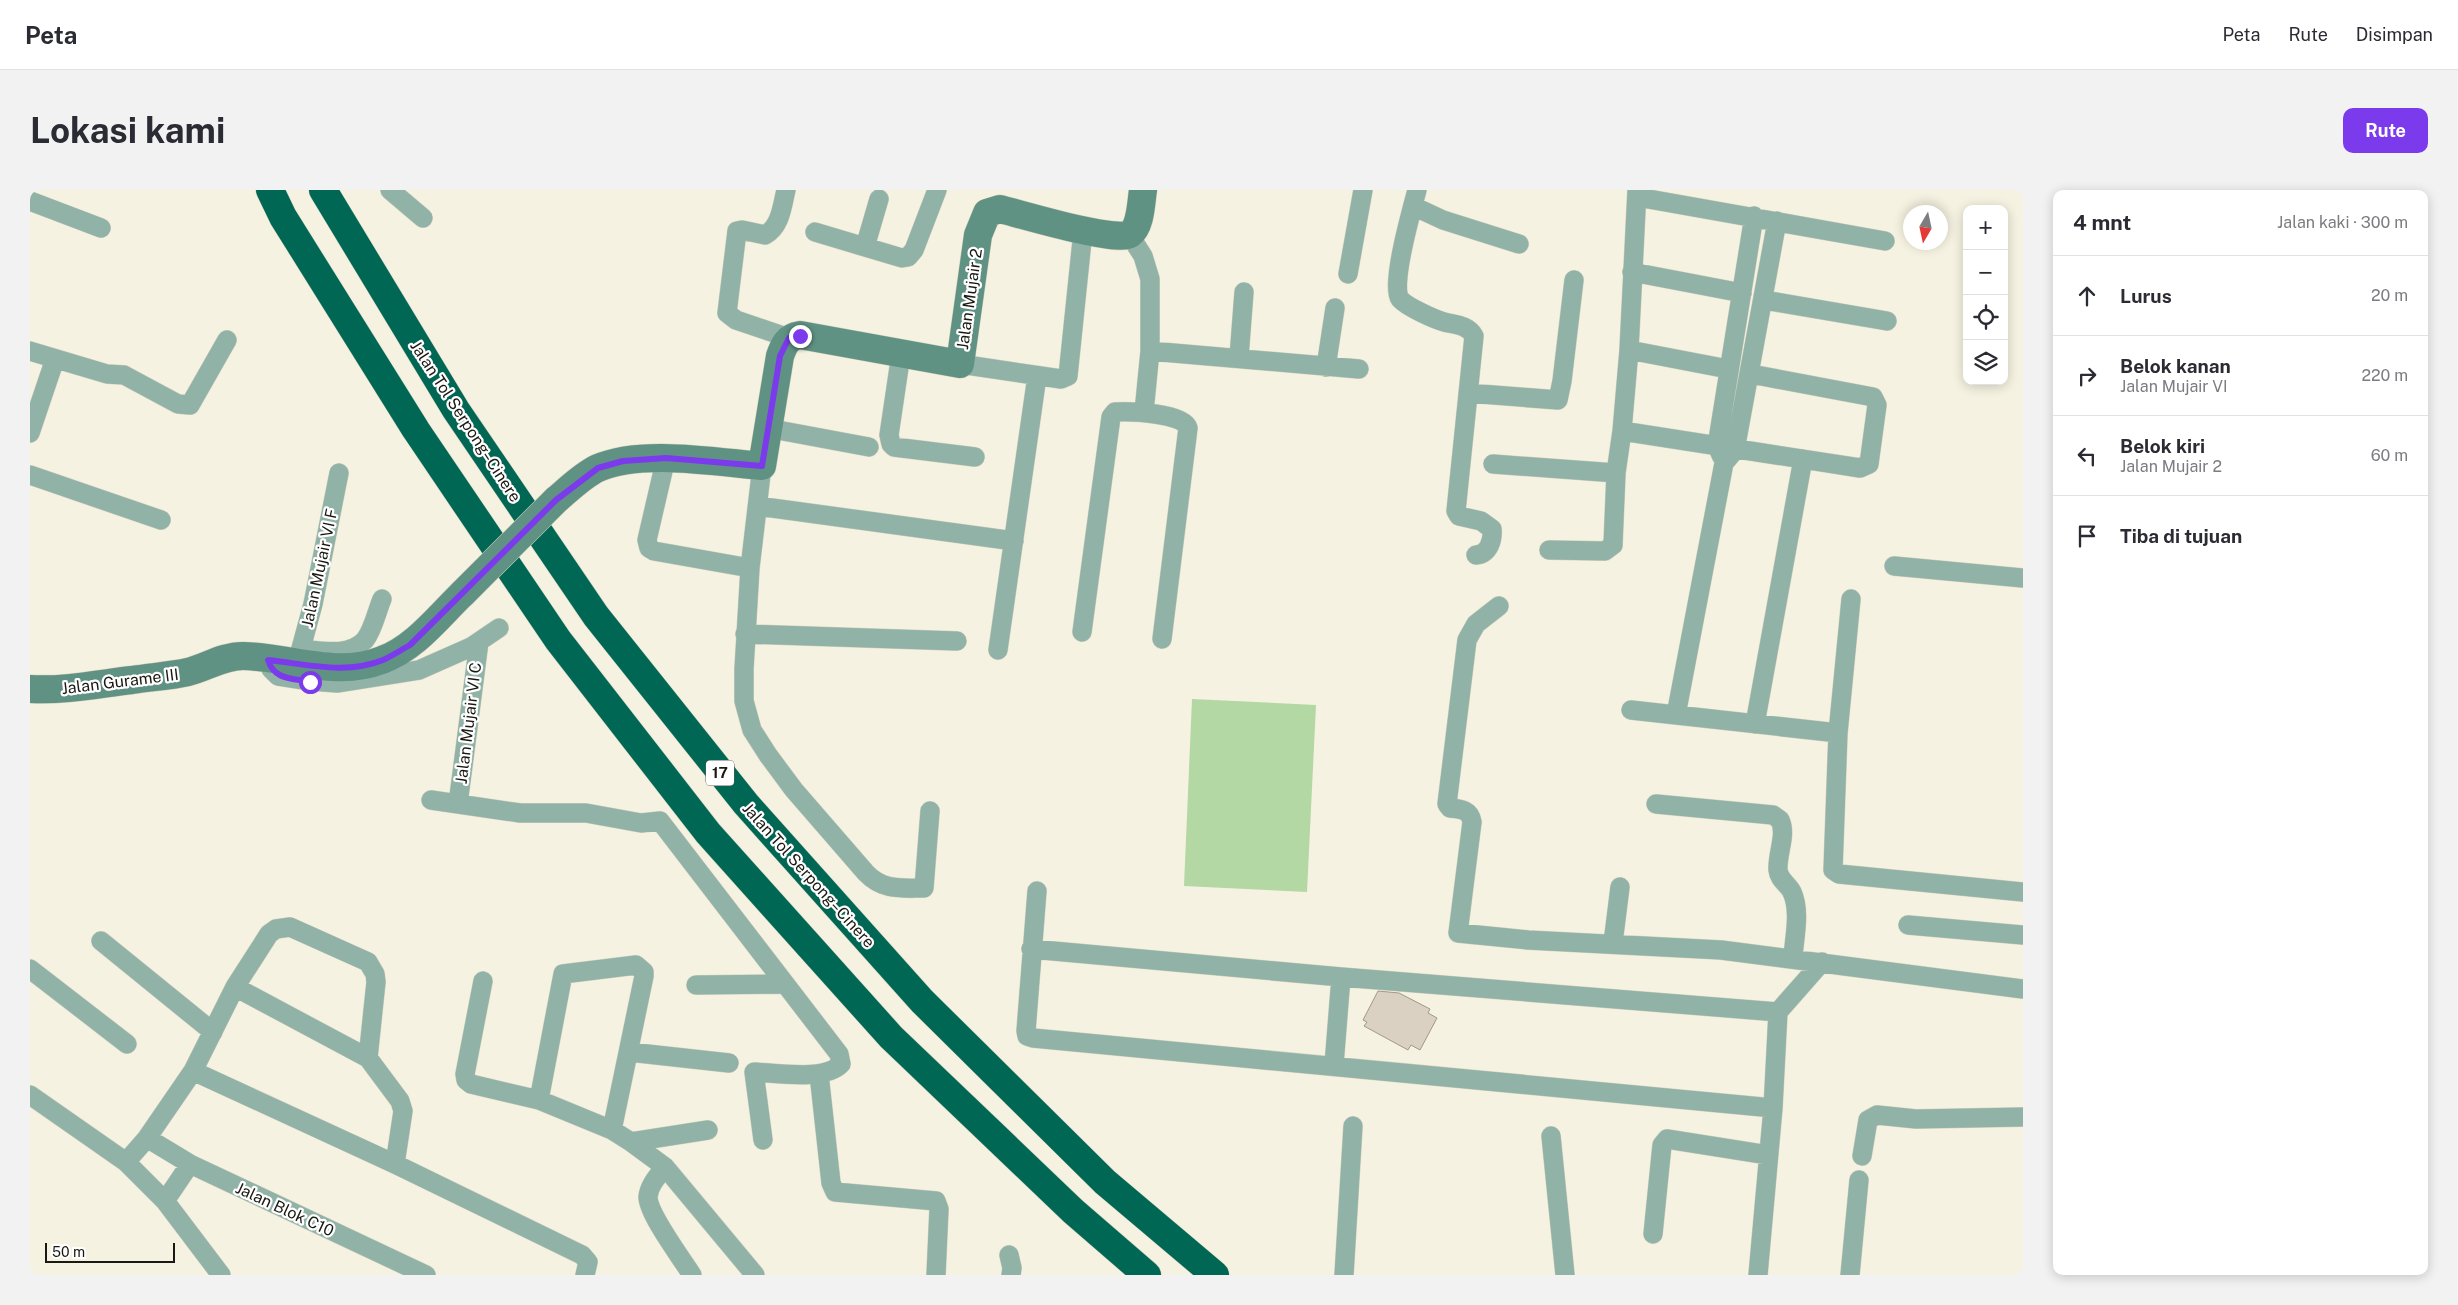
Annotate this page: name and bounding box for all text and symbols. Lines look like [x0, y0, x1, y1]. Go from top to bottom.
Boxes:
text: Peta [25, 21, 77, 49]
text: Peta [2222, 24, 2260, 45]
text: Rute [2288, 24, 2328, 45]
text: Disimpan [2356, 24, 2433, 45]
button: Rute [2343, 108, 2428, 153]
text: Lokasi kami [30, 110, 225, 151]
north arrow [1903, 205, 1948, 250]
map controls [1963, 205, 2008, 385]
button: + [1963, 205, 2008, 250]
text: 4 mnt [2073, 210, 2131, 235]
text: Jalan kaki · 300 m [2277, 213, 2408, 232]
street label: Jalan Mujair 2 [953, 247, 986, 351]
button: − [1963, 250, 2008, 295]
icon: ahead [2073, 282, 2101, 310]
text: Lurus [2120, 285, 2172, 307]
text: 20 m [2371, 286, 2408, 305]
button: locate [1963, 295, 2008, 340]
route end [789, 325, 812, 348]
street label: Jalan Tol Serpong–Cinere [406, 337, 525, 506]
button: layers [1963, 340, 2008, 385]
text: Belok kanan [2120, 355, 2231, 377]
icon: right [2073, 362, 2101, 390]
text: 220 m [2361, 366, 2408, 385]
text: Jalan Mujair VI [2120, 377, 2227, 396]
text: Belok kiri [2120, 435, 2205, 457]
icon: left [2073, 442, 2101, 470]
text: 60 m [2371, 446, 2408, 465]
text: Jalan Mujair 2 [2120, 457, 2222, 476]
street label: Jalan Mujair VI F [298, 507, 341, 629]
icon: arrive [2073, 522, 2101, 550]
text: Tiba di tujuan [2120, 525, 2242, 547]
street label: Jalan Mujair VI C [452, 661, 485, 785]
street label: Jalan Gurame III [60, 665, 180, 698]
route start [299, 671, 322, 694]
road number: 17 [706, 760, 734, 786]
street label: Jalan Tol Serpong–Cinere [738, 799, 879, 952]
street label: Jalan Blok C10 [233, 1178, 337, 1241]
scale bar [45, 1240, 175, 1263]
text: 50 m [52, 1244, 85, 1260]

